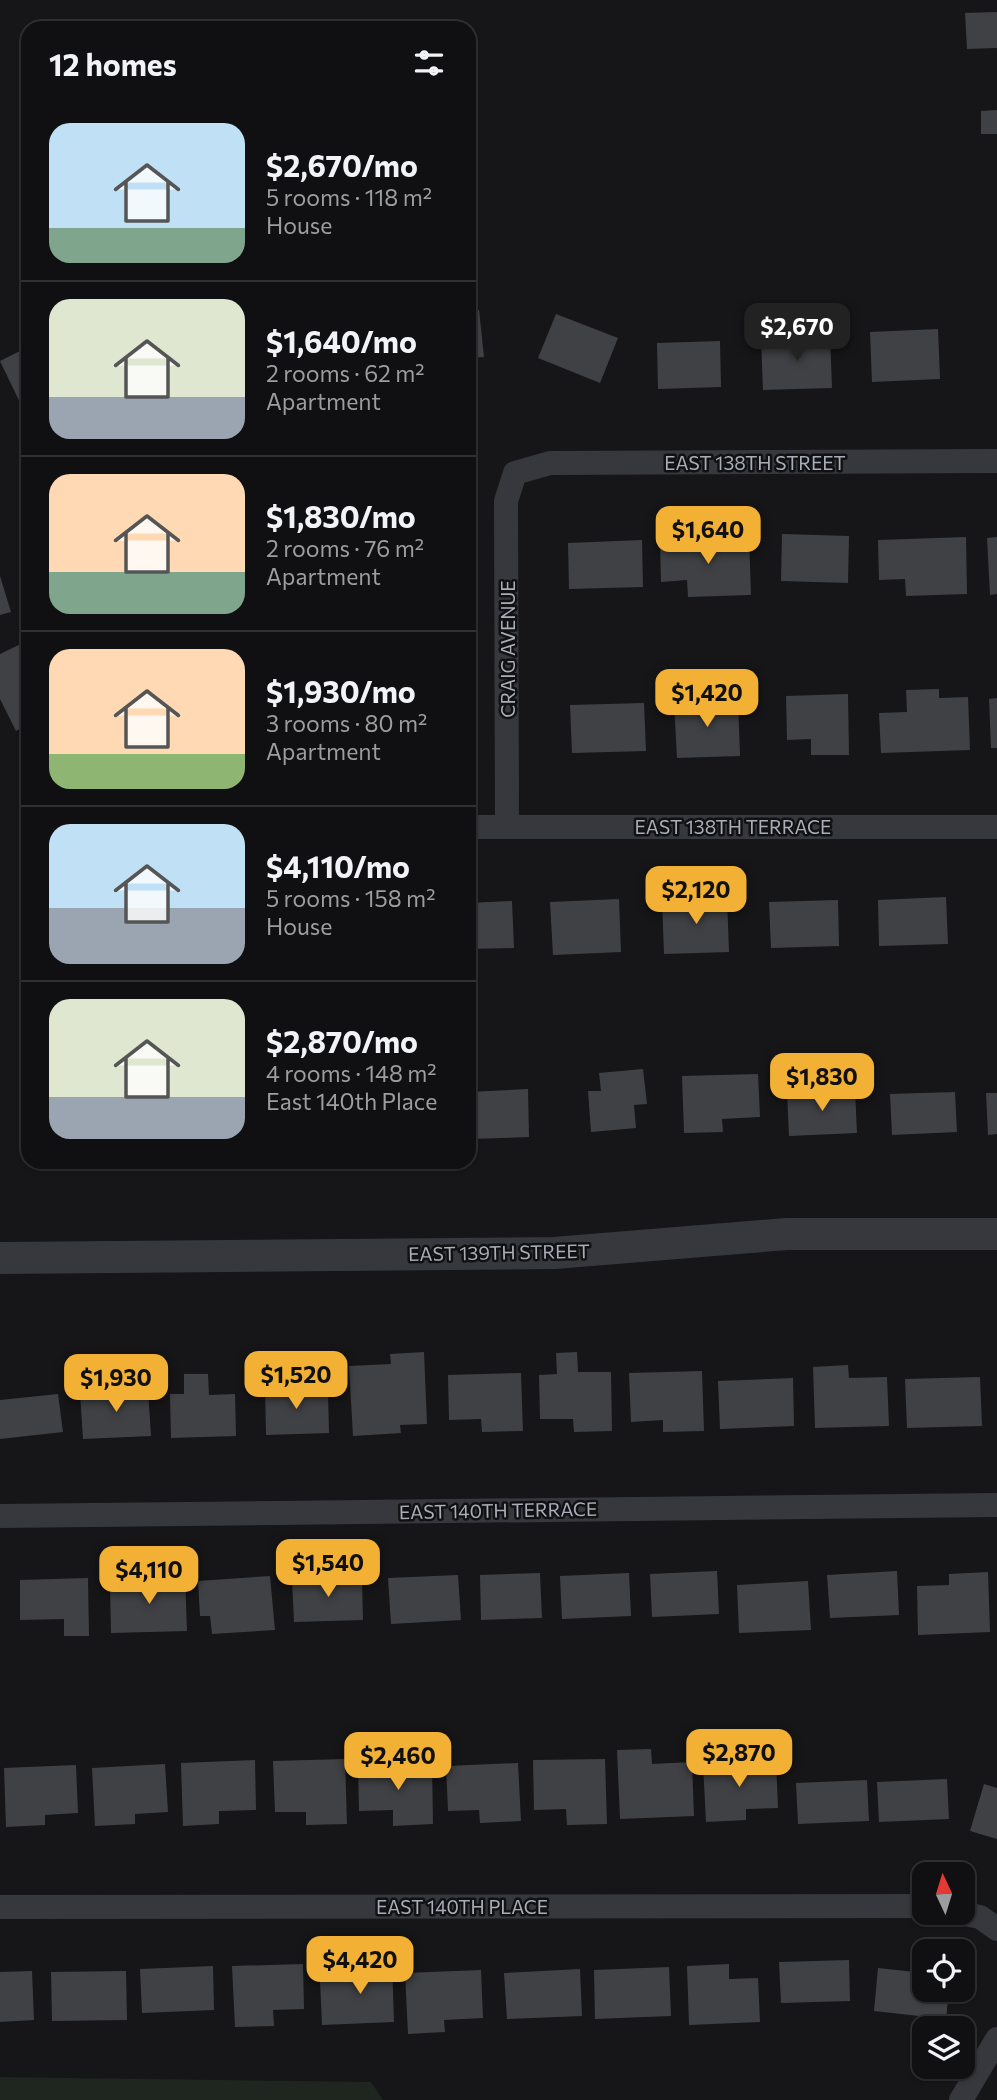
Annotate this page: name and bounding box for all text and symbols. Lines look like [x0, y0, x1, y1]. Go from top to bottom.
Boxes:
icon: filters [410, 44, 448, 82]
text: 12 homes [49, 45, 177, 82]
text: $2,670/mo [266, 146, 418, 183]
icon: home [105, 151, 189, 235]
text: 5 rooms · 118 m² [266, 183, 432, 211]
text: House [266, 211, 332, 239]
pin: $2,670 [740, 304, 854, 363]
text: $2,670 [760, 312, 834, 340]
text: $1,640/mo [266, 322, 417, 359]
icon: home [105, 327, 189, 411]
text: 2 rooms · 62 m² [266, 359, 425, 387]
text: Apartment [266, 387, 381, 415]
street label: EAST 138TH STREET [664, 451, 846, 474]
text: $1,830/mo [266, 497, 416, 534]
icon: home [105, 502, 189, 586]
pin: $1,640 [651, 506, 765, 566]
text: $1,640 [672, 515, 744, 543]
text: 2 rooms · 76 m² [266, 534, 424, 562]
text: Apartment [266, 562, 381, 590]
street label: CRAIG AVENUE [496, 580, 519, 718]
pin: $1,420 [650, 670, 764, 729]
text: $1,930/mo [266, 672, 416, 709]
icon: home [105, 677, 189, 761]
text: $1,420 [671, 678, 743, 706]
text: 3 rooms · 80 m² [266, 709, 427, 737]
text: Apartment [266, 737, 381, 765]
street label: EAST 138TH TERRACE [635, 815, 831, 838]
text: $4,110/mo [266, 847, 410, 884]
icon: home [105, 852, 189, 936]
pin: $2,120 [639, 866, 753, 926]
text: $2,120 [662, 875, 731, 903]
text: 5 rooms · 158 m² [266, 884, 435, 912]
text: House [266, 912, 332, 940]
text: $2,870/mo [266, 1022, 418, 1059]
icon: home [105, 1027, 189, 1111]
pin: $1,830 [765, 1054, 879, 1113]
text: 4 rooms · 148 m² [266, 1059, 437, 1087]
text: $1,830 [786, 1062, 858, 1090]
text: East 140th Place [266, 1087, 437, 1115]
street label: EAST 139TH STREET [408, 1239, 590, 1265]
pin: $1,520 [239, 1352, 353, 1411]
pin: $1,930 [59, 1354, 173, 1414]
text: $1,520 [260, 1360, 332, 1388]
text: $1,930 [80, 1363, 152, 1391]
street label: EAST 140TH TERRACE [399, 1497, 597, 1523]
pin: $1,540 [271, 1540, 385, 1599]
pin: $4,110 [92, 1546, 206, 1606]
text: $1,540 [292, 1548, 364, 1576]
text: $4,110 [115, 1555, 183, 1583]
pin: $2,870 [682, 1730, 796, 1789]
pin: $2,460 [341, 1732, 455, 1792]
text: $2,870 [702, 1738, 776, 1766]
text: $2,460 [360, 1741, 436, 1769]
north arrow [912, 1862, 975, 1925]
map controls [912, 1862, 975, 2079]
street label: EAST 140TH PLACE [376, 1895, 548, 1918]
pin: $4,420 [303, 1937, 417, 1996]
button: locate [912, 1939, 975, 2002]
text: $4,420 [323, 1945, 397, 1973]
button: layers [912, 2016, 975, 2079]

